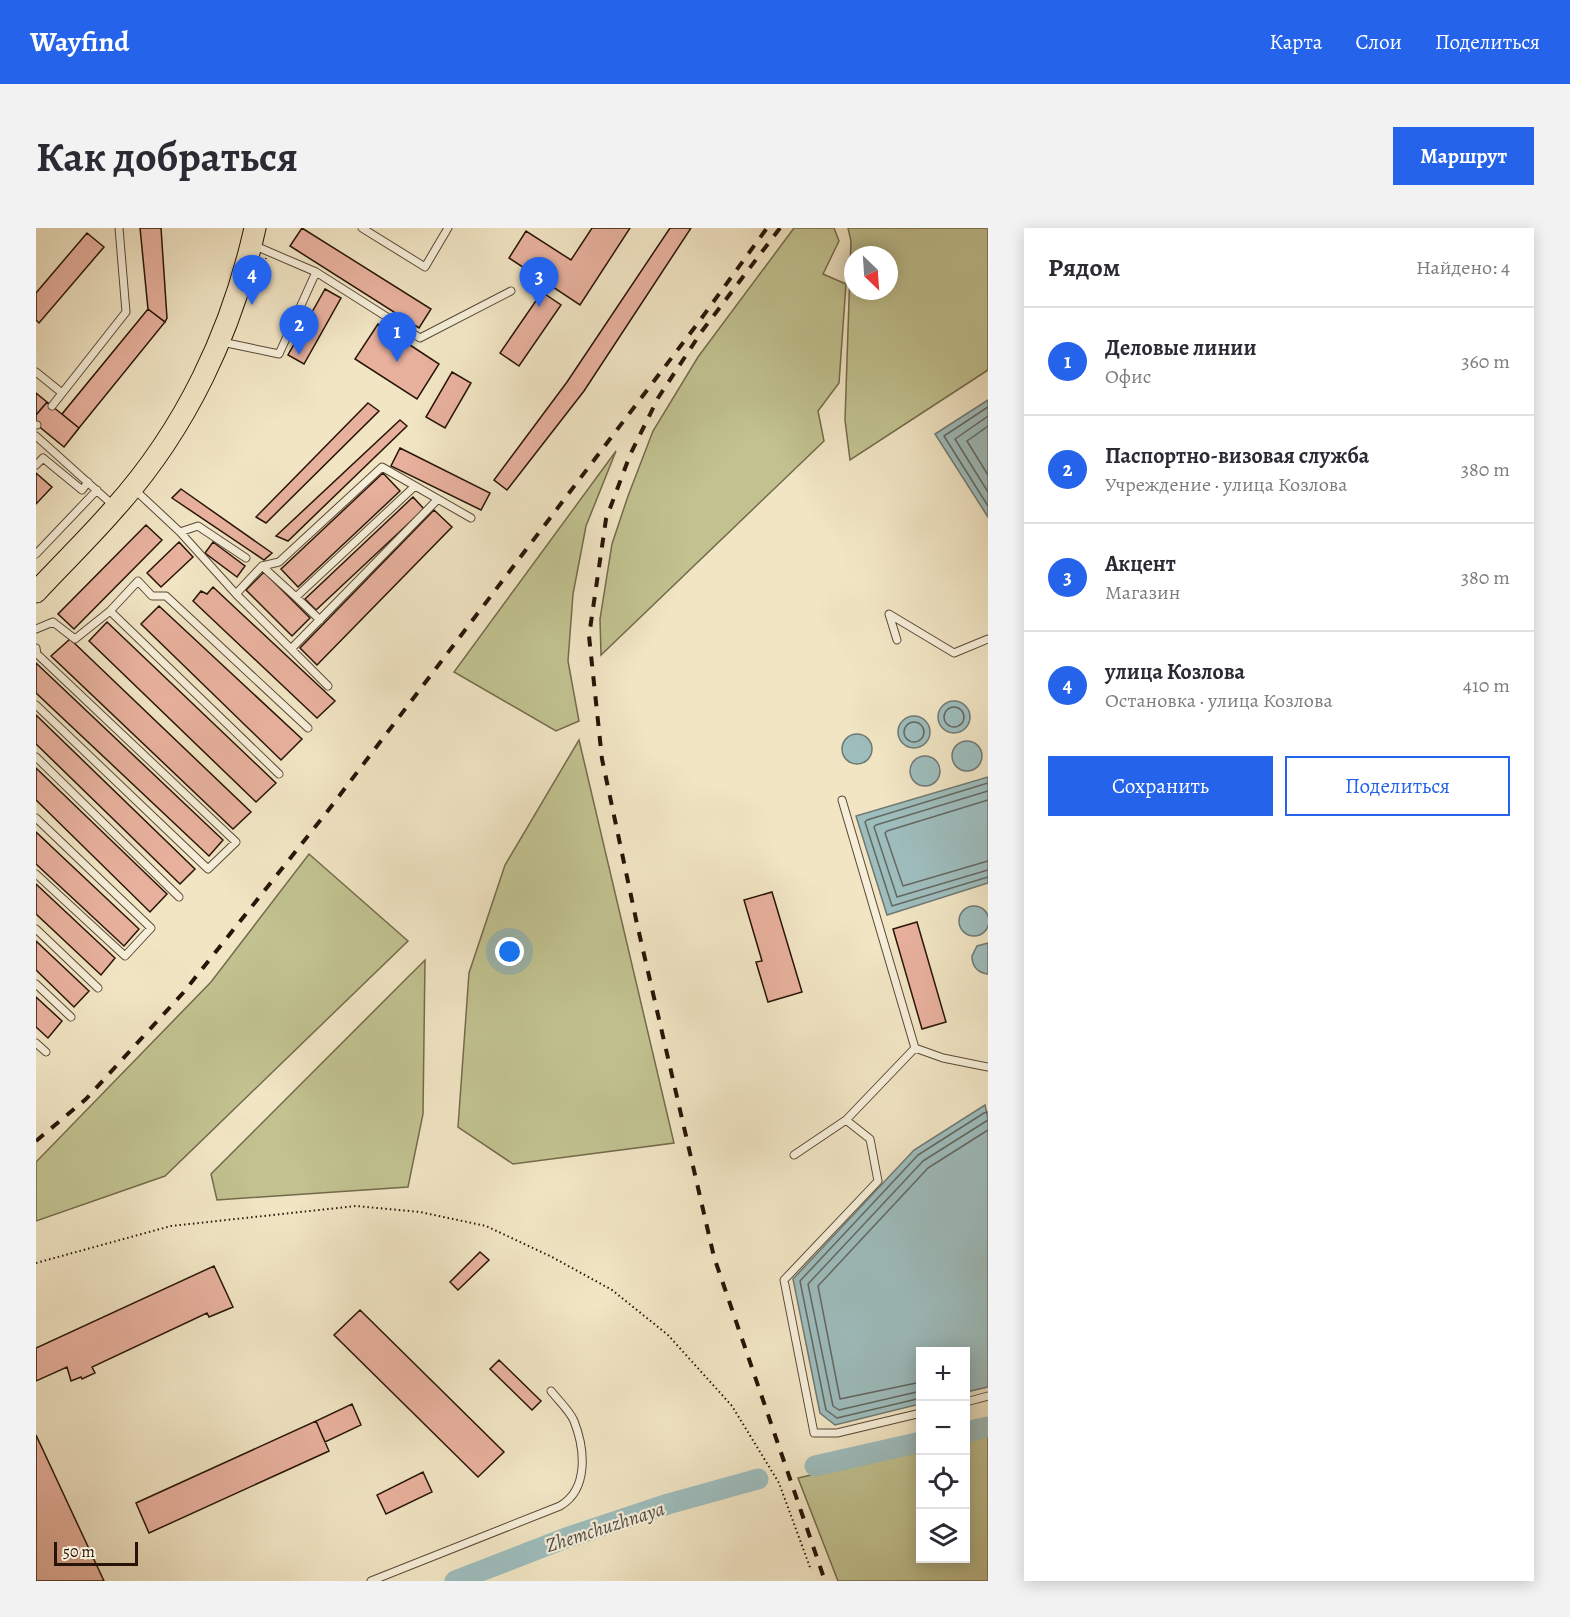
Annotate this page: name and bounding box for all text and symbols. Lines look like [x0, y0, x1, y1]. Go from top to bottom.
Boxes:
text: Wayfind [30, 23, 129, 61]
text: Карта [1269, 28, 1322, 56]
text: Слои [1355, 28, 1402, 56]
text: Поделиться [1435, 28, 1540, 56]
button: Маршрут [1393, 127, 1534, 185]
text: Как добраться [36, 128, 298, 185]
north arrow [844, 246, 898, 300]
text: Рядом [1048, 250, 1120, 285]
text: Найдено: 4 [1416, 254, 1510, 281]
pin: 4 [232, 256, 272, 305]
pin: 3 [520, 257, 558, 307]
pin: 2 [280, 306, 318, 355]
pin: 1 [378, 312, 416, 362]
text: Деловые линии [1105, 333, 1256, 363]
text: 1 [1064, 348, 1071, 375]
text: 360 m [1461, 348, 1510, 375]
text: Офис [1105, 363, 1151, 390]
text: Паспортно-визовая служба [1105, 441, 1369, 471]
text: 2 [1063, 456, 1072, 483]
text: 380 m [1461, 456, 1510, 483]
text: Учреждение · улица Козлова [1105, 471, 1348, 498]
text: Акцент [1105, 549, 1176, 579]
text: 3 [1063, 564, 1072, 591]
text: 380 m [1461, 564, 1510, 591]
text: Магазин [1105, 579, 1180, 606]
text: улица Козлова [1105, 657, 1245, 687]
text: 4 [1063, 672, 1072, 699]
text: 410 m [1463, 672, 1510, 699]
text: Остановка · улица Козлова [1105, 687, 1333, 714]
button: Сохранить [1048, 756, 1273, 816]
button: Поделиться [1285, 756, 1510, 816]
your location [495, 937, 524, 966]
map controls [916, 1347, 970, 1563]
button: + [916, 1347, 970, 1401]
button: − [916, 1401, 970, 1455]
button: locate [916, 1455, 970, 1509]
water label: Zhemchuzhnaya [542, 1495, 668, 1559]
button: layers [916, 1509, 970, 1563]
scale bar [54, 1539, 138, 1566]
text: 50 m [63, 1541, 95, 1563]

